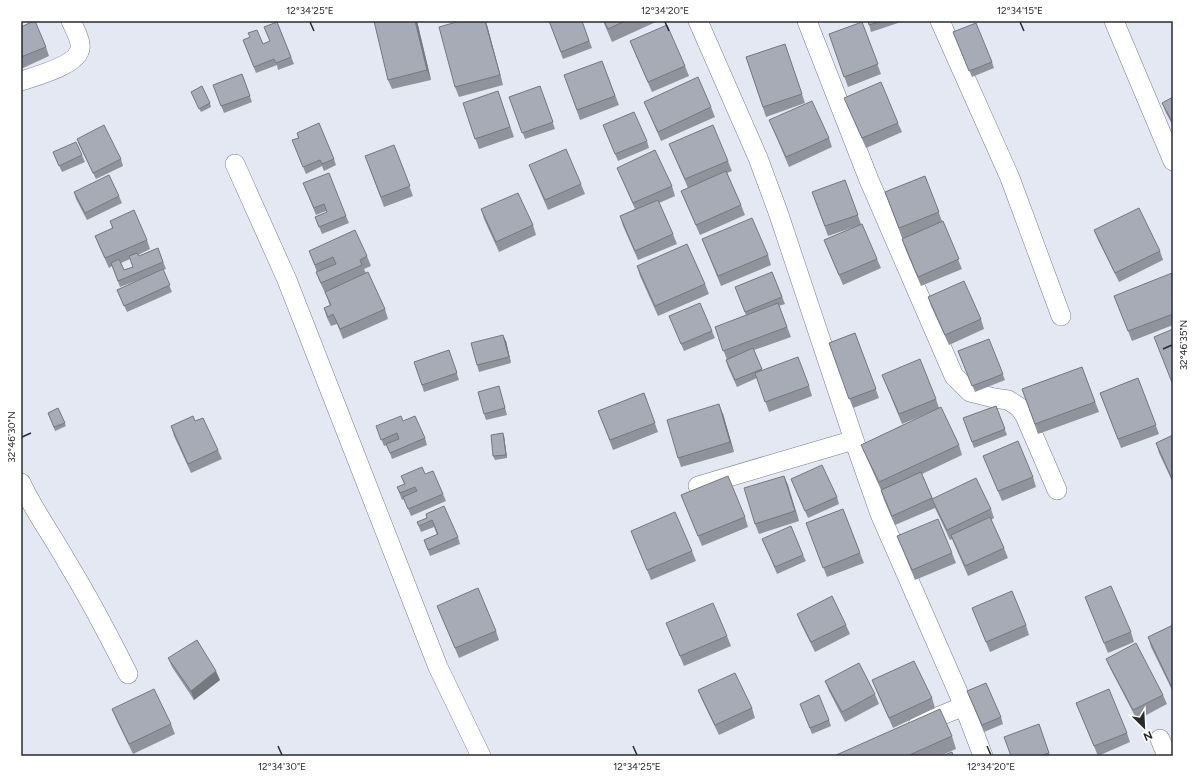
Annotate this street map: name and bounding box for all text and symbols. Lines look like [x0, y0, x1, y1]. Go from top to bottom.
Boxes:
text: 12°34'25"E [286, 4, 334, 17]
text: 12°34'20"E [641, 4, 689, 17]
text: 12°34'15"E [997, 4, 1043, 17]
text: 32°46'35"N [1177, 320, 1190, 370]
text: 32°46'30"N [5, 411, 18, 463]
north arrow [1124, 707, 1164, 747]
text: N [1141, 728, 1154, 743]
text: 12°34'30"E [258, 760, 306, 773]
text: 12°34'25"E [613, 760, 661, 773]
text: 12°34'20"E [967, 760, 1015, 773]

